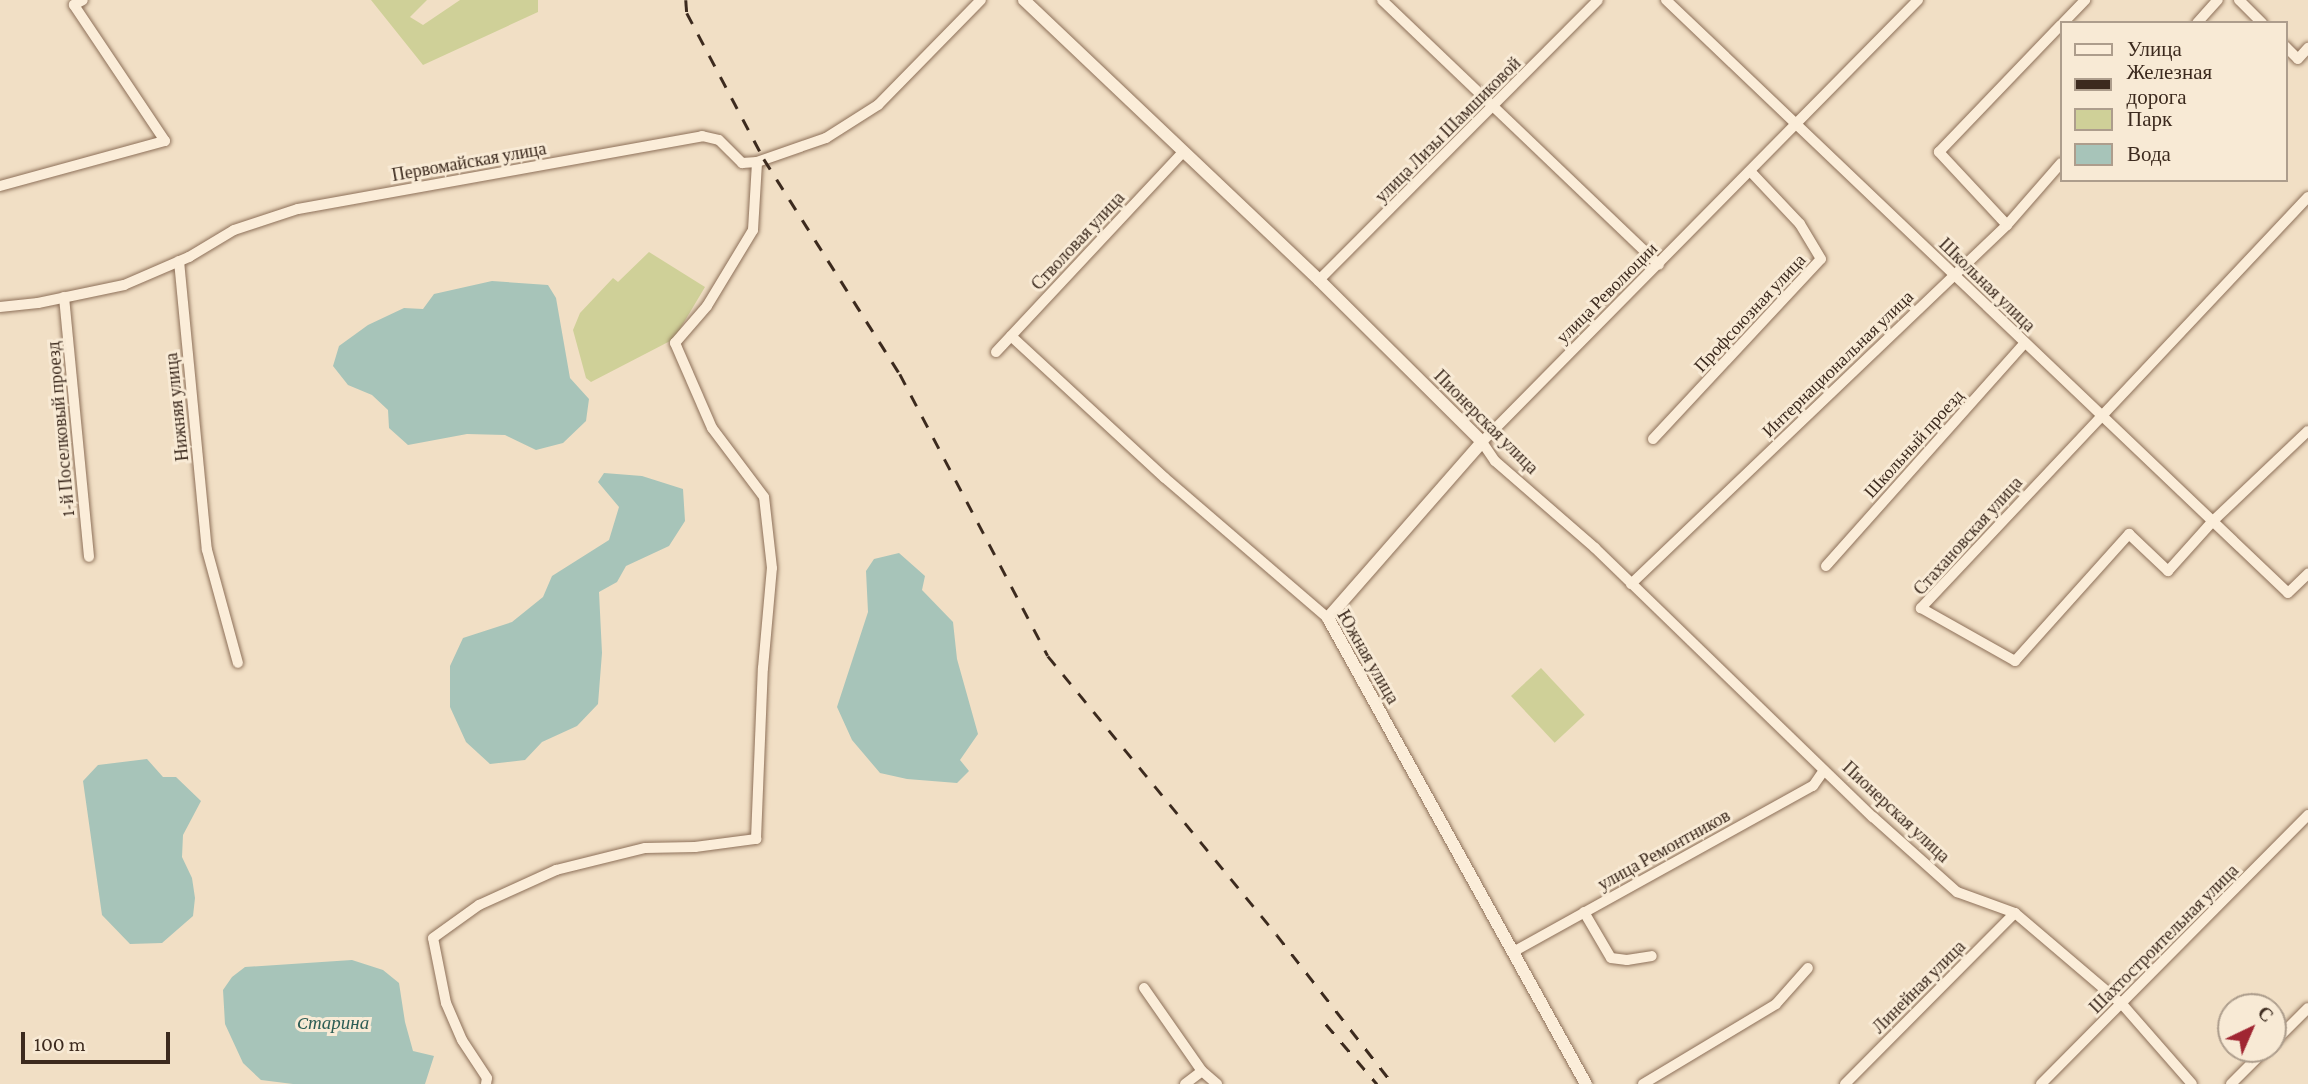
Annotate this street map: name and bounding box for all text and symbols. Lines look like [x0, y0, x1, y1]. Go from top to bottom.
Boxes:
legend [2060, 21, 2287, 182]
text: Улица [2127, 37, 2182, 61]
street label: улица Лизы Шамшиковой [1371, 53, 1525, 207]
text: Железная дорога [2126, 60, 2212, 109]
text: Парк [2127, 107, 2172, 131]
street label: Первомайская улица [390, 138, 548, 186]
text: Вода [2127, 142, 2171, 166]
street label: Стволовая улица [1027, 187, 1129, 295]
street label: Школьная улица [1934, 234, 2040, 336]
street label: улица Революции [1552, 238, 1662, 348]
street label: Профсоюзная улица [1690, 249, 1810, 377]
street label: Интернациональная улица [1758, 286, 1918, 442]
street label: 1-й Поселковый проезд [43, 341, 79, 517]
street label: Нижняя улица [161, 352, 193, 462]
street label: Пионерская улица [1429, 365, 1543, 479]
street label: Школьный проезд [1860, 385, 1968, 503]
street label: Стахановская улица [1909, 472, 2027, 600]
street label: Южная улица [1332, 606, 1404, 708]
street label: Пионерская улица [1838, 757, 1954, 867]
street label: улица Ремонтников [1594, 805, 1734, 895]
street label: Шахтостроительная улица [2085, 860, 2243, 1018]
street label: Линейная улица [1868, 936, 1970, 1038]
north arrow [2217, 993, 2287, 1063]
text: С [2253, 1002, 2278, 1026]
water label: Cтарина [297, 1012, 369, 1034]
scale bar [24, 1018, 173, 1062]
text: 100 m [34, 1032, 86, 1056]

